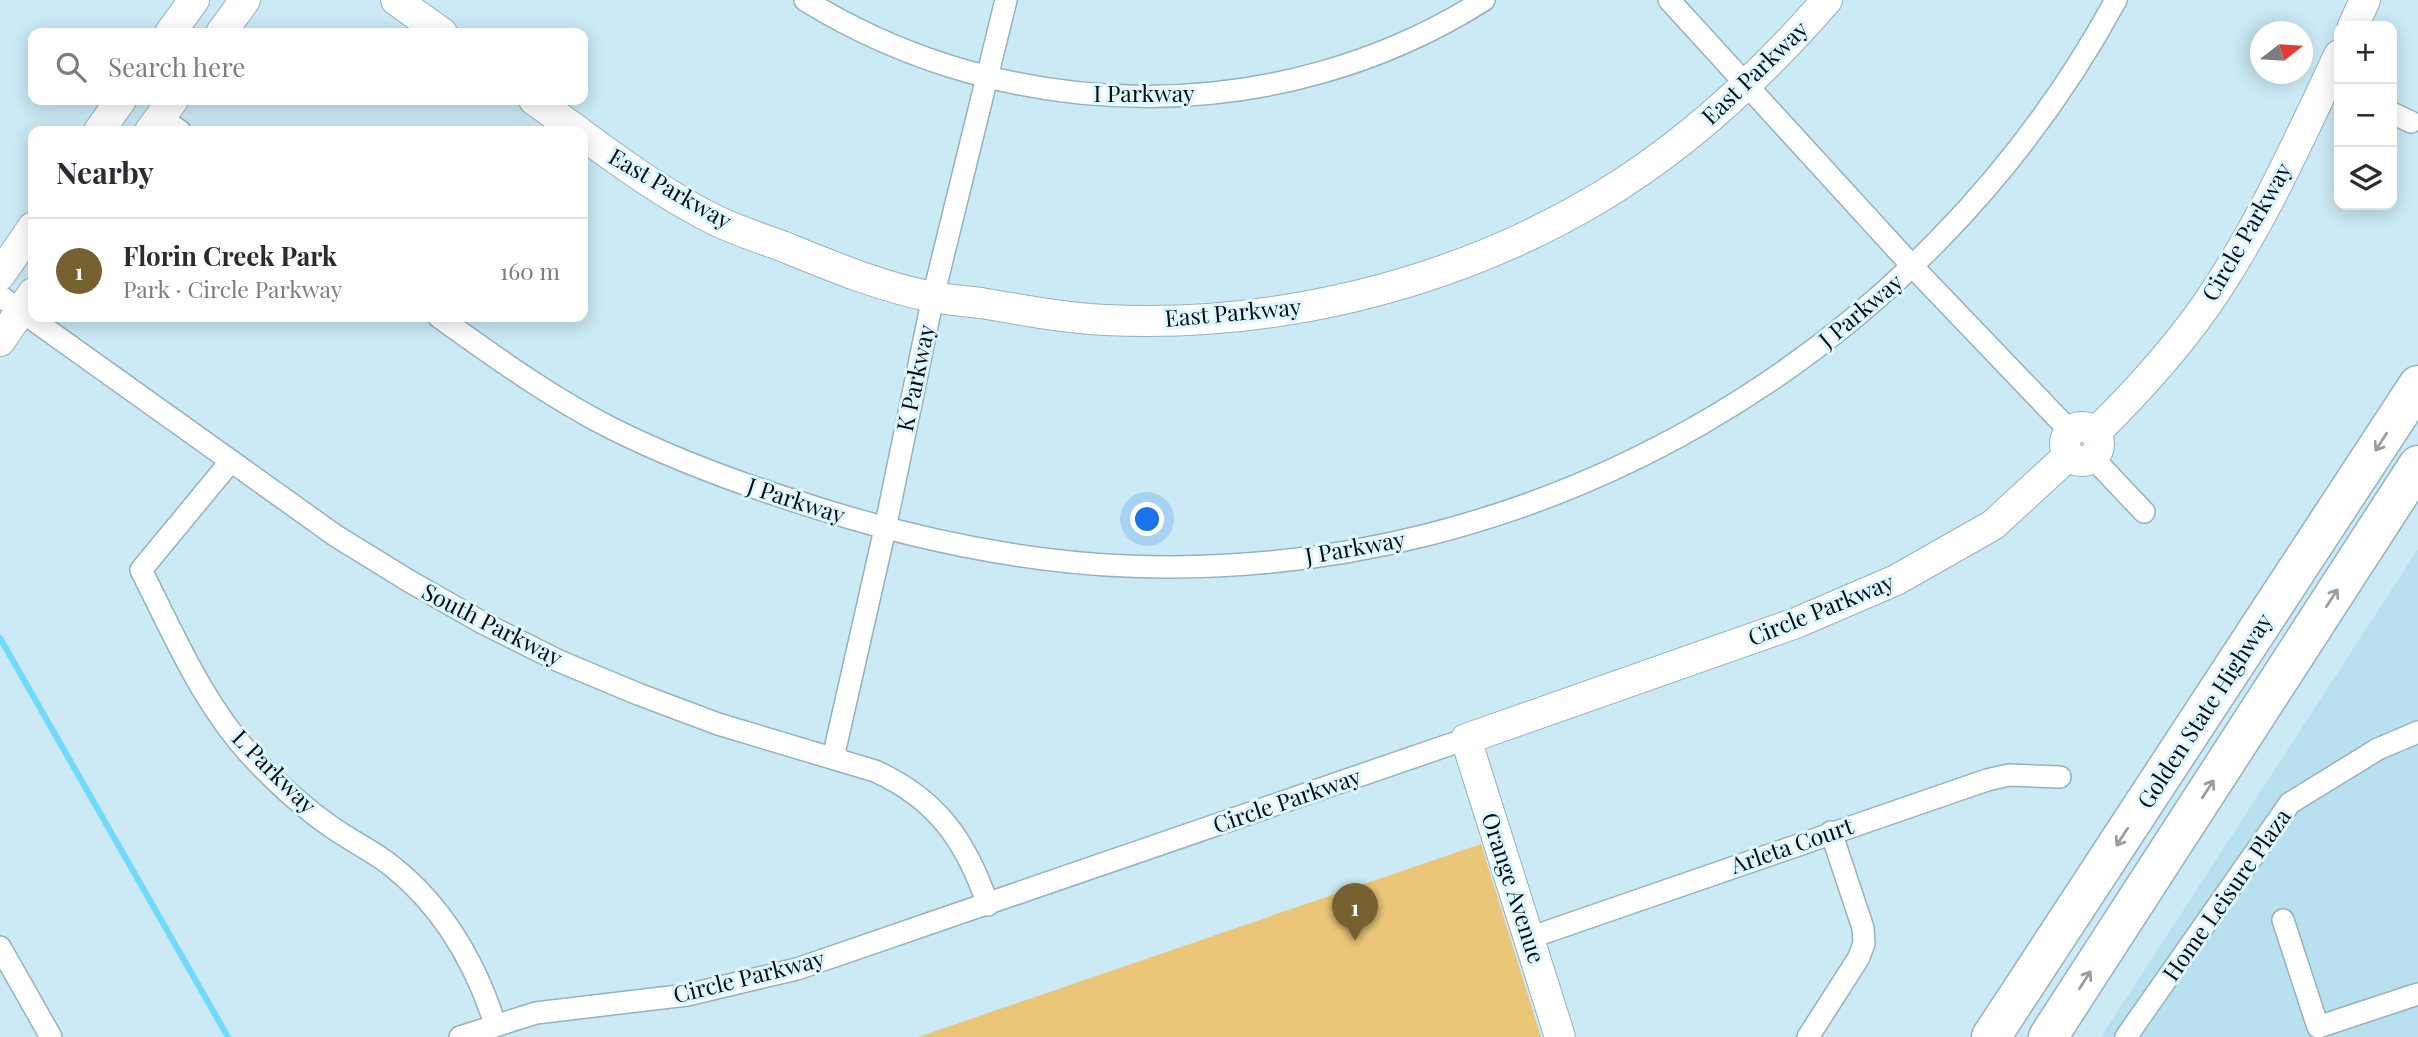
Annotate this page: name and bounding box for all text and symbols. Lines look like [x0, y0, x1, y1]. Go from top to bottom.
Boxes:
street label: East Parkway [1694, 13, 1814, 131]
north arrow [2250, 21, 2313, 84]
map controls [2334, 21, 2397, 210]
button: + [2334, 21, 2397, 84]
search box [28, 28, 588, 105]
icon: search [52, 48, 90, 86]
text: Search here [108, 49, 245, 84]
street label: I Parkway [1093, 77, 1195, 108]
button: − [2334, 84, 2397, 147]
street label: East Parkway [604, 140, 738, 236]
button: layers [2334, 147, 2397, 210]
text: Nearby [56, 152, 154, 192]
street label: Circle Parkway [2194, 156, 2298, 306]
text: Florin Creek Park [123, 238, 337, 273]
text: 1 [75, 255, 83, 286]
text: 160 m [500, 255, 560, 286]
street label: J Parkway [1811, 265, 1909, 355]
text: Park · Circle Parkway [123, 273, 342, 304]
street label: East Parkway [1163, 290, 1303, 333]
street label: K Parkway [888, 321, 941, 434]
one-way arrow [2373, 432, 2388, 451]
street label: J Parkway [743, 469, 850, 530]
your location [1130, 502, 1164, 536]
street label: J Parkway [1301, 522, 1407, 571]
street label: Circle Parkway [1743, 565, 1898, 652]
street label: South Parkway [417, 575, 568, 672]
one-way arrow [2325, 588, 2339, 608]
street label: Golden State Highway [2129, 606, 2279, 814]
street label: L Parkway [226, 722, 324, 820]
street label: Circle Parkway [1208, 760, 1365, 839]
one-way arrow [2202, 779, 2216, 799]
street label: Home Leisure Plaza [2155, 801, 2297, 986]
street label: Orange Avenue [1475, 808, 1553, 967]
street label: Arleta Court [1725, 809, 1858, 880]
one-way arrow [2115, 827, 2129, 846]
pin: 1 [1332, 883, 1378, 941]
street label: Circle Parkway [670, 942, 828, 1009]
one-way arrow [2078, 970, 2092, 990]

